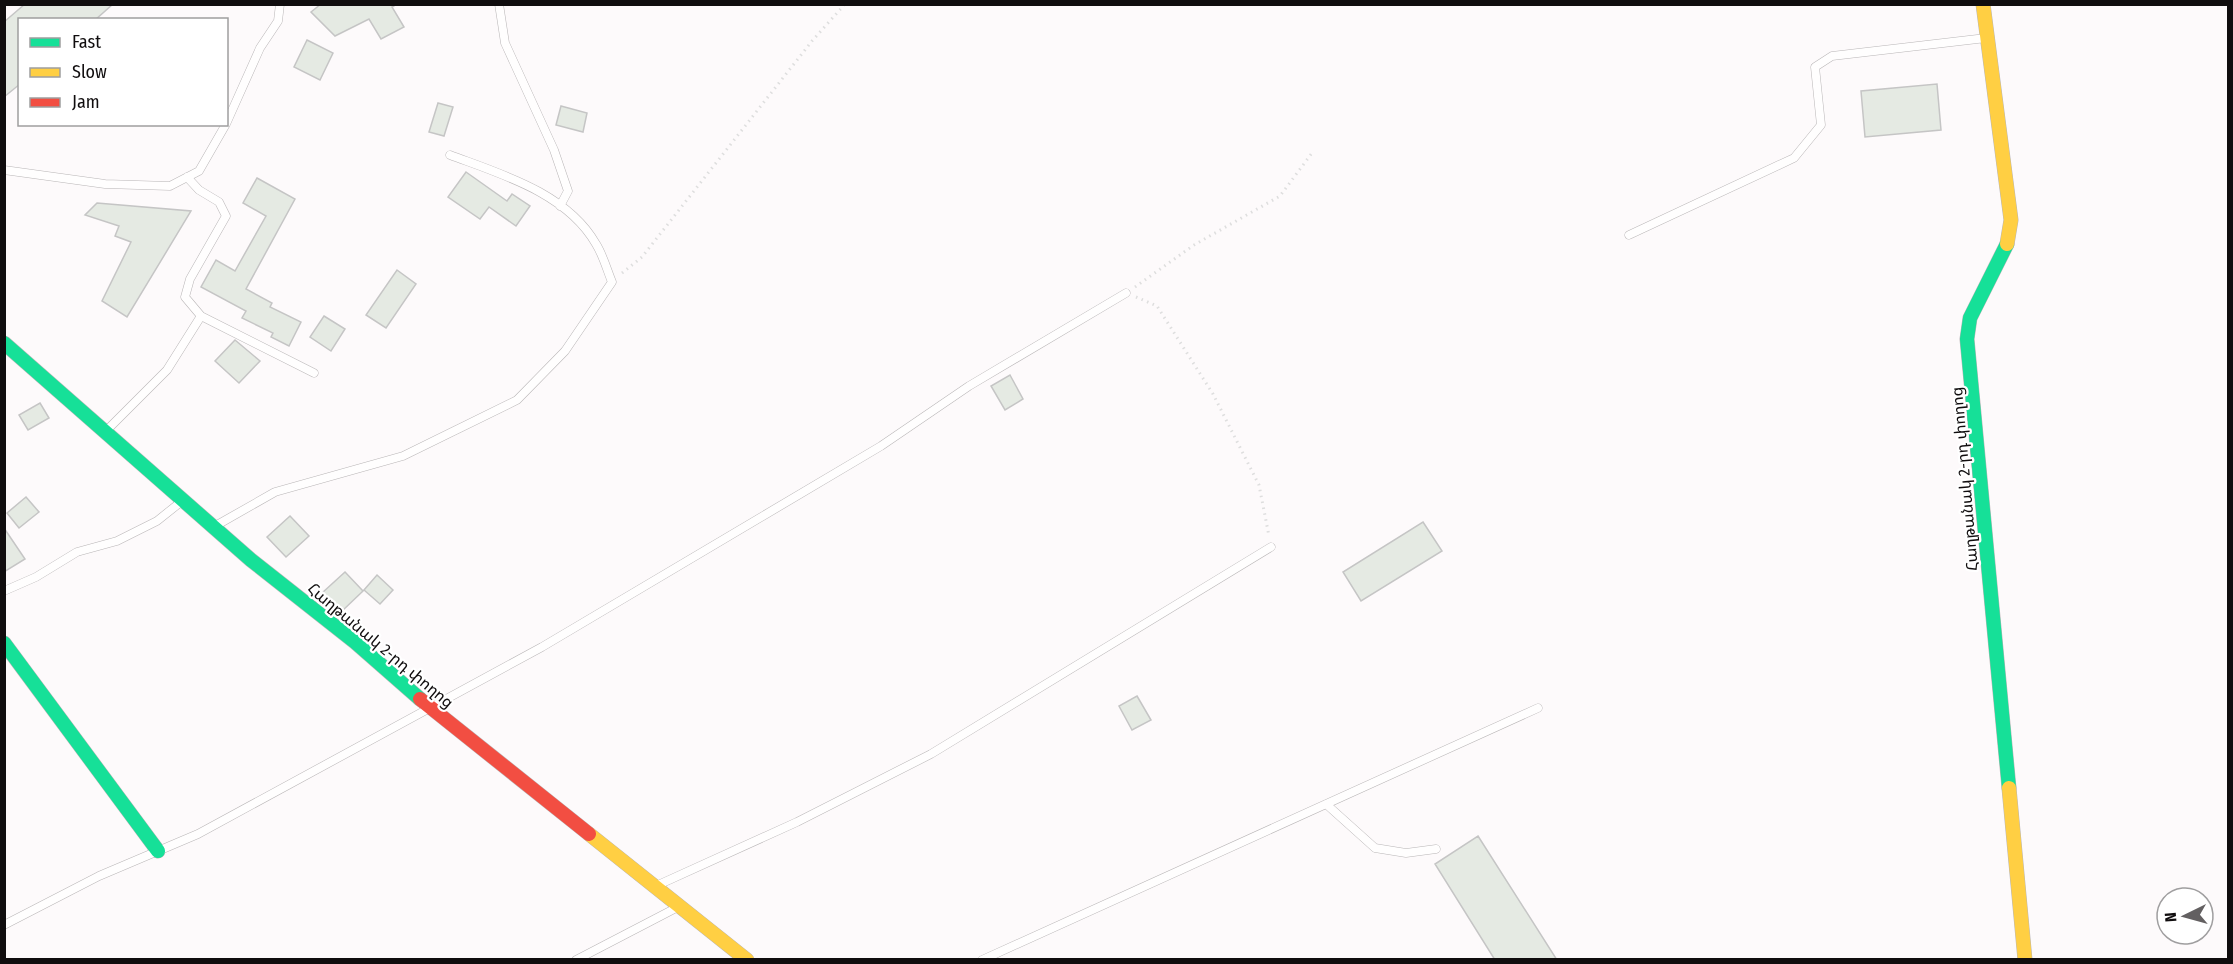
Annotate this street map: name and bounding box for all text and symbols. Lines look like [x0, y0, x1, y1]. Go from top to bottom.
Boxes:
legend [18, 18, 228, 126]
text: Fast [72, 31, 101, 53]
text: Slow [72, 61, 107, 83]
text: Jam [72, 91, 100, 113]
street label: Հաղթանակ 2-րդ փողոց [1947, 386, 1982, 572]
street label: Հաղթանակ 2-րդ փողոց [304, 579, 457, 712]
north arrow [2155, 886, 2215, 946]
text: N [2161, 912, 2180, 923]

